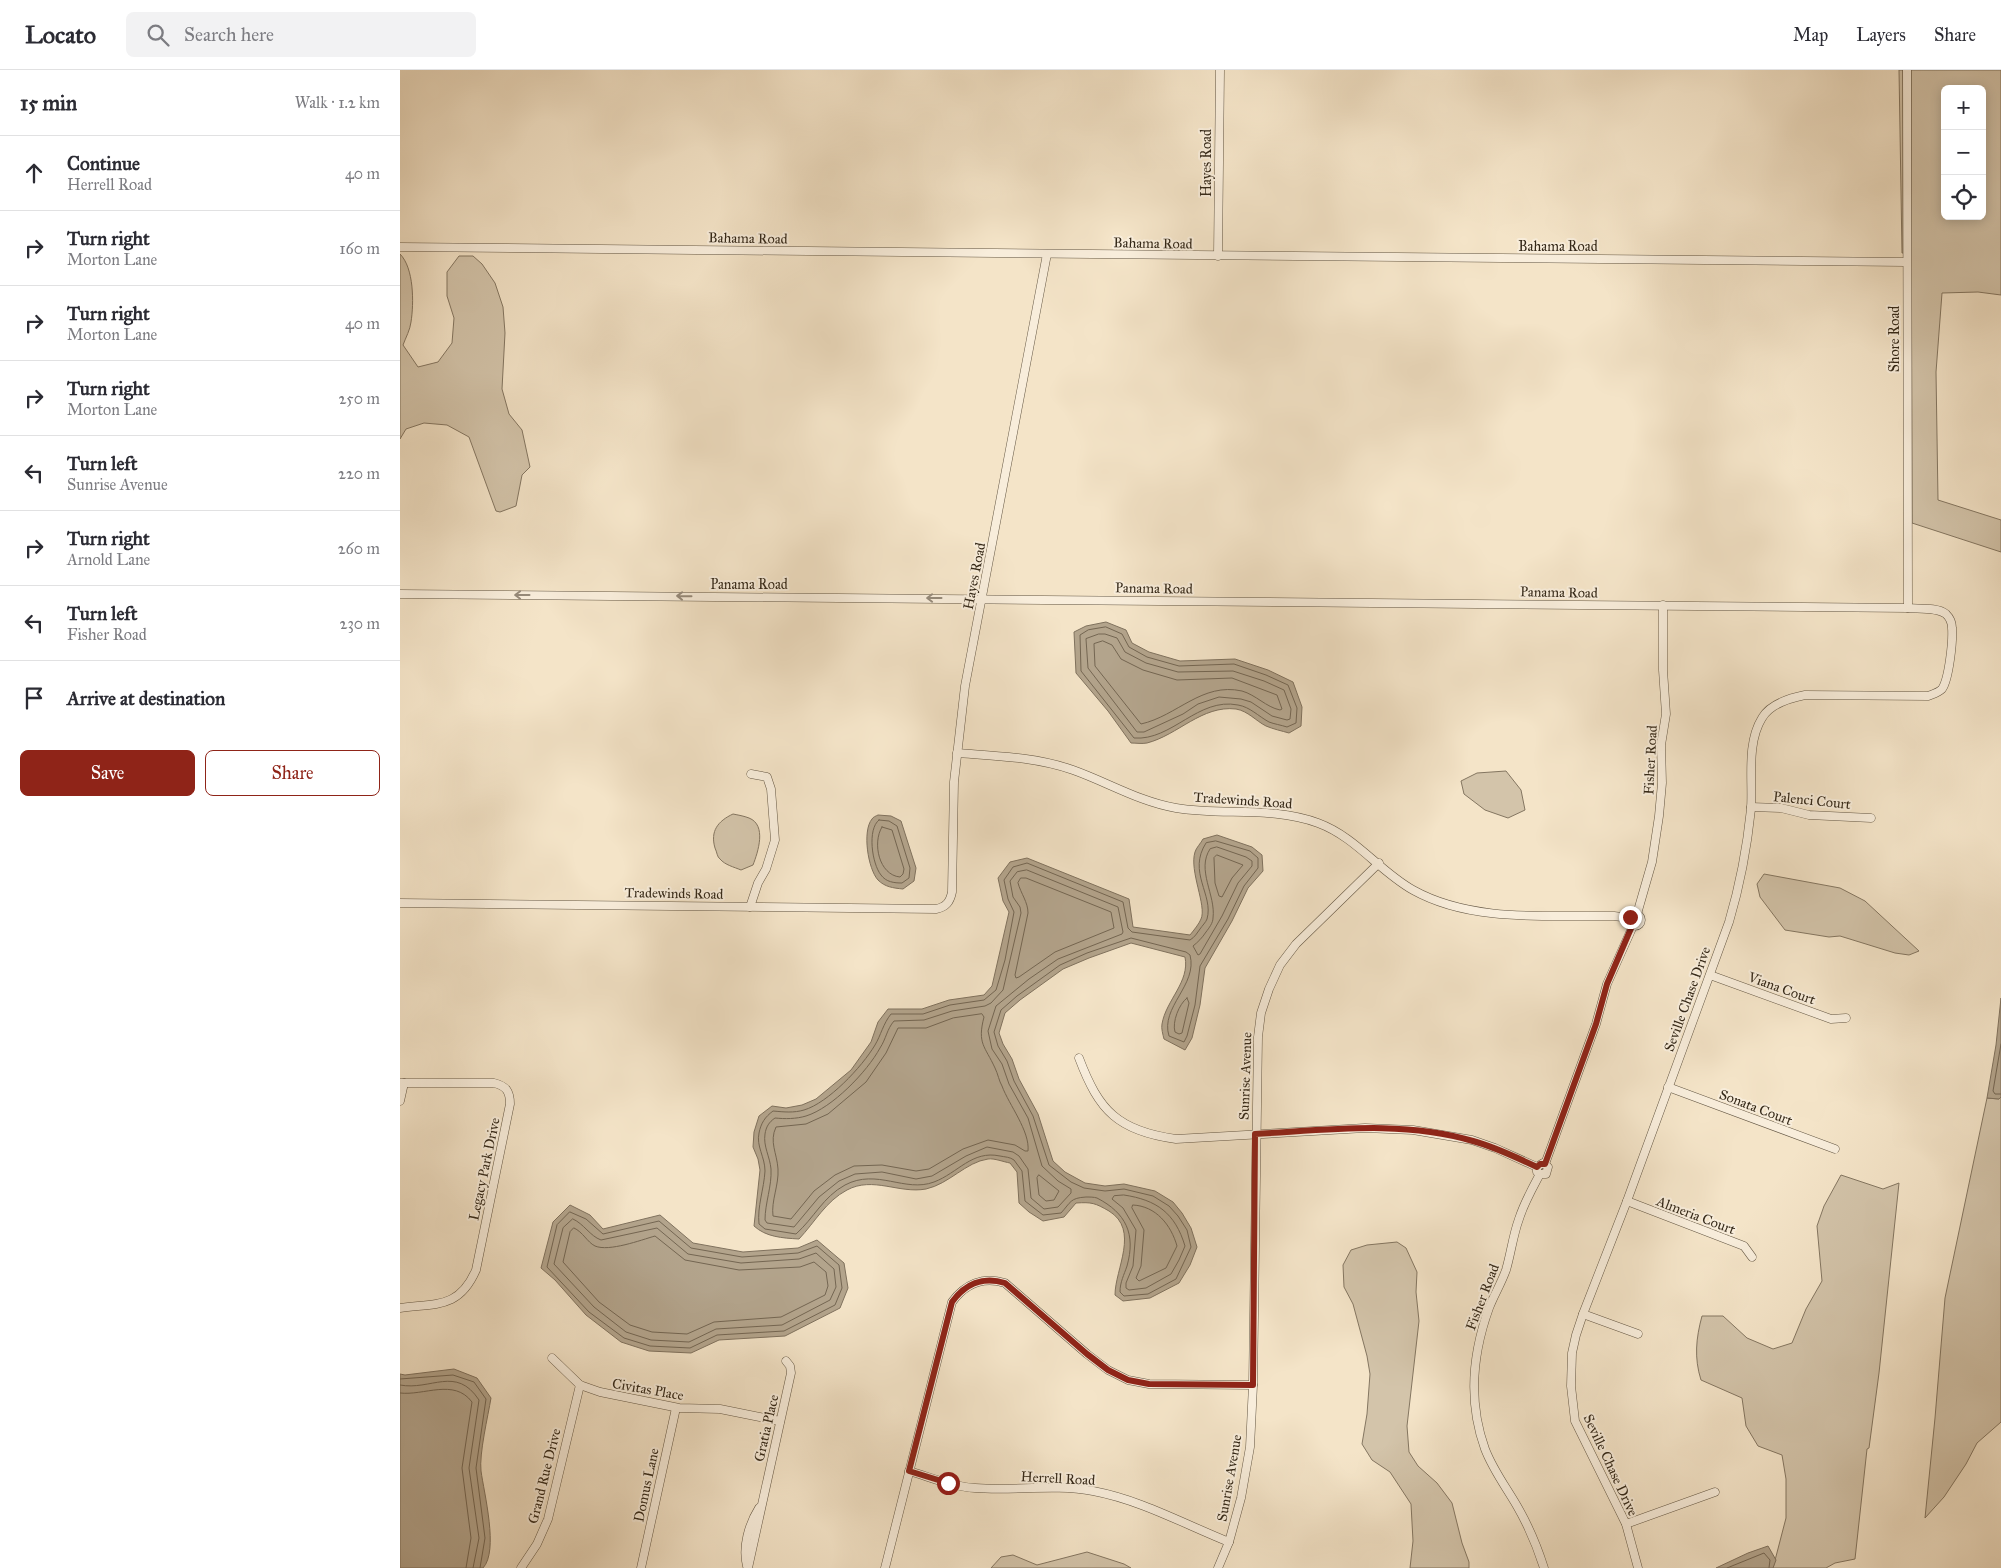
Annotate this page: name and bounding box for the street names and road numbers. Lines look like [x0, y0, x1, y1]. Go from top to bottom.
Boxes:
street label: Hayes Road [1198, 129, 1215, 197]
street label: Bahama Road [708, 229, 788, 248]
street label: Bahama Road [1113, 234, 1193, 253]
street label: Bahama Road [1518, 238, 1598, 255]
street label: Shore Road [1886, 306, 1903, 372]
street label: Hayes Road [960, 541, 989, 611]
street label: Panama Road [710, 576, 788, 593]
street label: Panama Road [1115, 579, 1193, 598]
street label: Panama Road [1520, 583, 1598, 602]
street label: Fisher Road [1640, 725, 1661, 795]
street label: Palenci Court [1772, 788, 1852, 813]
street label: Tradewinds Road [1193, 789, 1293, 812]
street label: Tradewinds Road [624, 884, 724, 903]
street label: Seville Chase Drive [1661, 944, 1714, 1054]
street label: Viana Court [1745, 968, 1818, 1009]
street label: Sunrise Avenue [1235, 1031, 1256, 1120]
street label: Sonata Court [1717, 1086, 1795, 1129]
street label: Legacy Park Drive [465, 1116, 504, 1222]
street label: Almeria Court [1653, 1192, 1738, 1238]
street label: Fisher Road [1462, 1262, 1503, 1333]
street label: Civitas Place [611, 1375, 685, 1404]
street label: Gratia Place [750, 1393, 783, 1463]
street label: Seville Chase Drive [1580, 1412, 1642, 1519]
street label: Grand Rue Drive [524, 1427, 565, 1525]
street label: Sunrise Avenue [1213, 1433, 1246, 1523]
street label: Domus Lane [630, 1446, 663, 1524]
street label: Herrell Road [1020, 1468, 1096, 1489]

